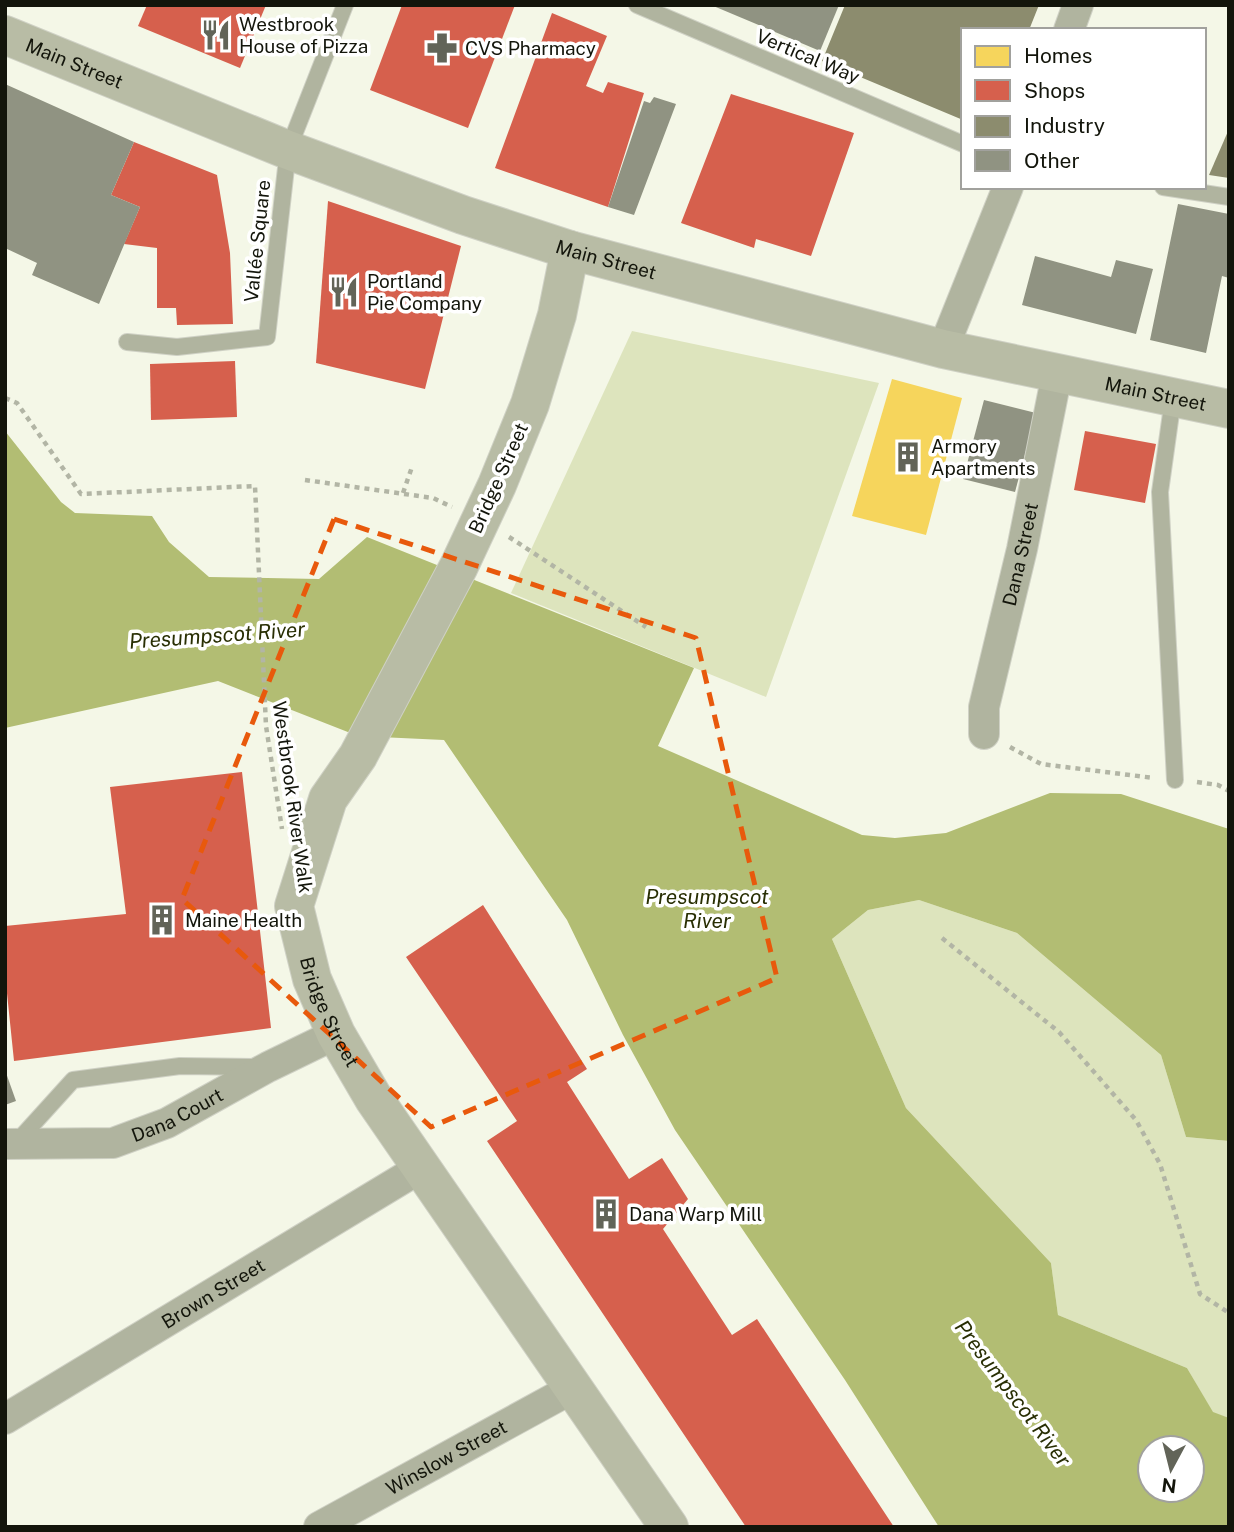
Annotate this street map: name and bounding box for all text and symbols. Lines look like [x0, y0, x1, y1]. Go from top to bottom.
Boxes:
place label: Westbrook House of Pizza [239, 13, 368, 57]
restaurant icon: Westbrook House of Pizza [199, 18, 233, 52]
street label: Vertical Way [753, 24, 863, 88]
legend [961, 28, 1206, 189]
pharmacy icon: CVS Pharmacy [425, 31, 459, 65]
street label: Main Street [23, 34, 126, 93]
place label: CVS Pharmacy [465, 37, 596, 59]
text: Homes [1024, 43, 1092, 68]
text: Shops [1024, 78, 1085, 103]
text: Industry [1024, 113, 1105, 138]
text: Other [1024, 148, 1080, 173]
street label: Vallée Square [240, 179, 274, 303]
street label: Main Street [553, 235, 659, 283]
place label: Portland Pie Company [367, 270, 482, 314]
restaurant icon: Portland Pie Company [327, 275, 361, 309]
street label: Main Street [1103, 372, 1209, 415]
street label: Bridge Street [464, 419, 532, 537]
place label: Armory Apartments [931, 435, 1035, 479]
building icon: Armory Apartments [891, 440, 925, 474]
street label: Dana Street [998, 501, 1042, 608]
water label: Presumpscot River [128, 616, 307, 654]
street label: Westbrook River Walk [269, 700, 317, 895]
water label: Presumpscot River [645, 884, 769, 933]
building icon: Maine Health [145, 903, 179, 937]
place label: Maine Health [185, 909, 302, 931]
street label: Bridge Street [296, 954, 364, 1071]
street label: Dana Court [128, 1083, 227, 1146]
building icon: Dana Warp Mill [589, 1197, 623, 1231]
place label: Dana Warp Mill [629, 1203, 762, 1225]
street label: Brown Street [157, 1254, 269, 1333]
water label: Presumpscot River [950, 1315, 1077, 1472]
street label: Winslow Street [382, 1416, 510, 1499]
north arrow [1136, 1434, 1206, 1504]
text: N [1160, 1474, 1178, 1498]

